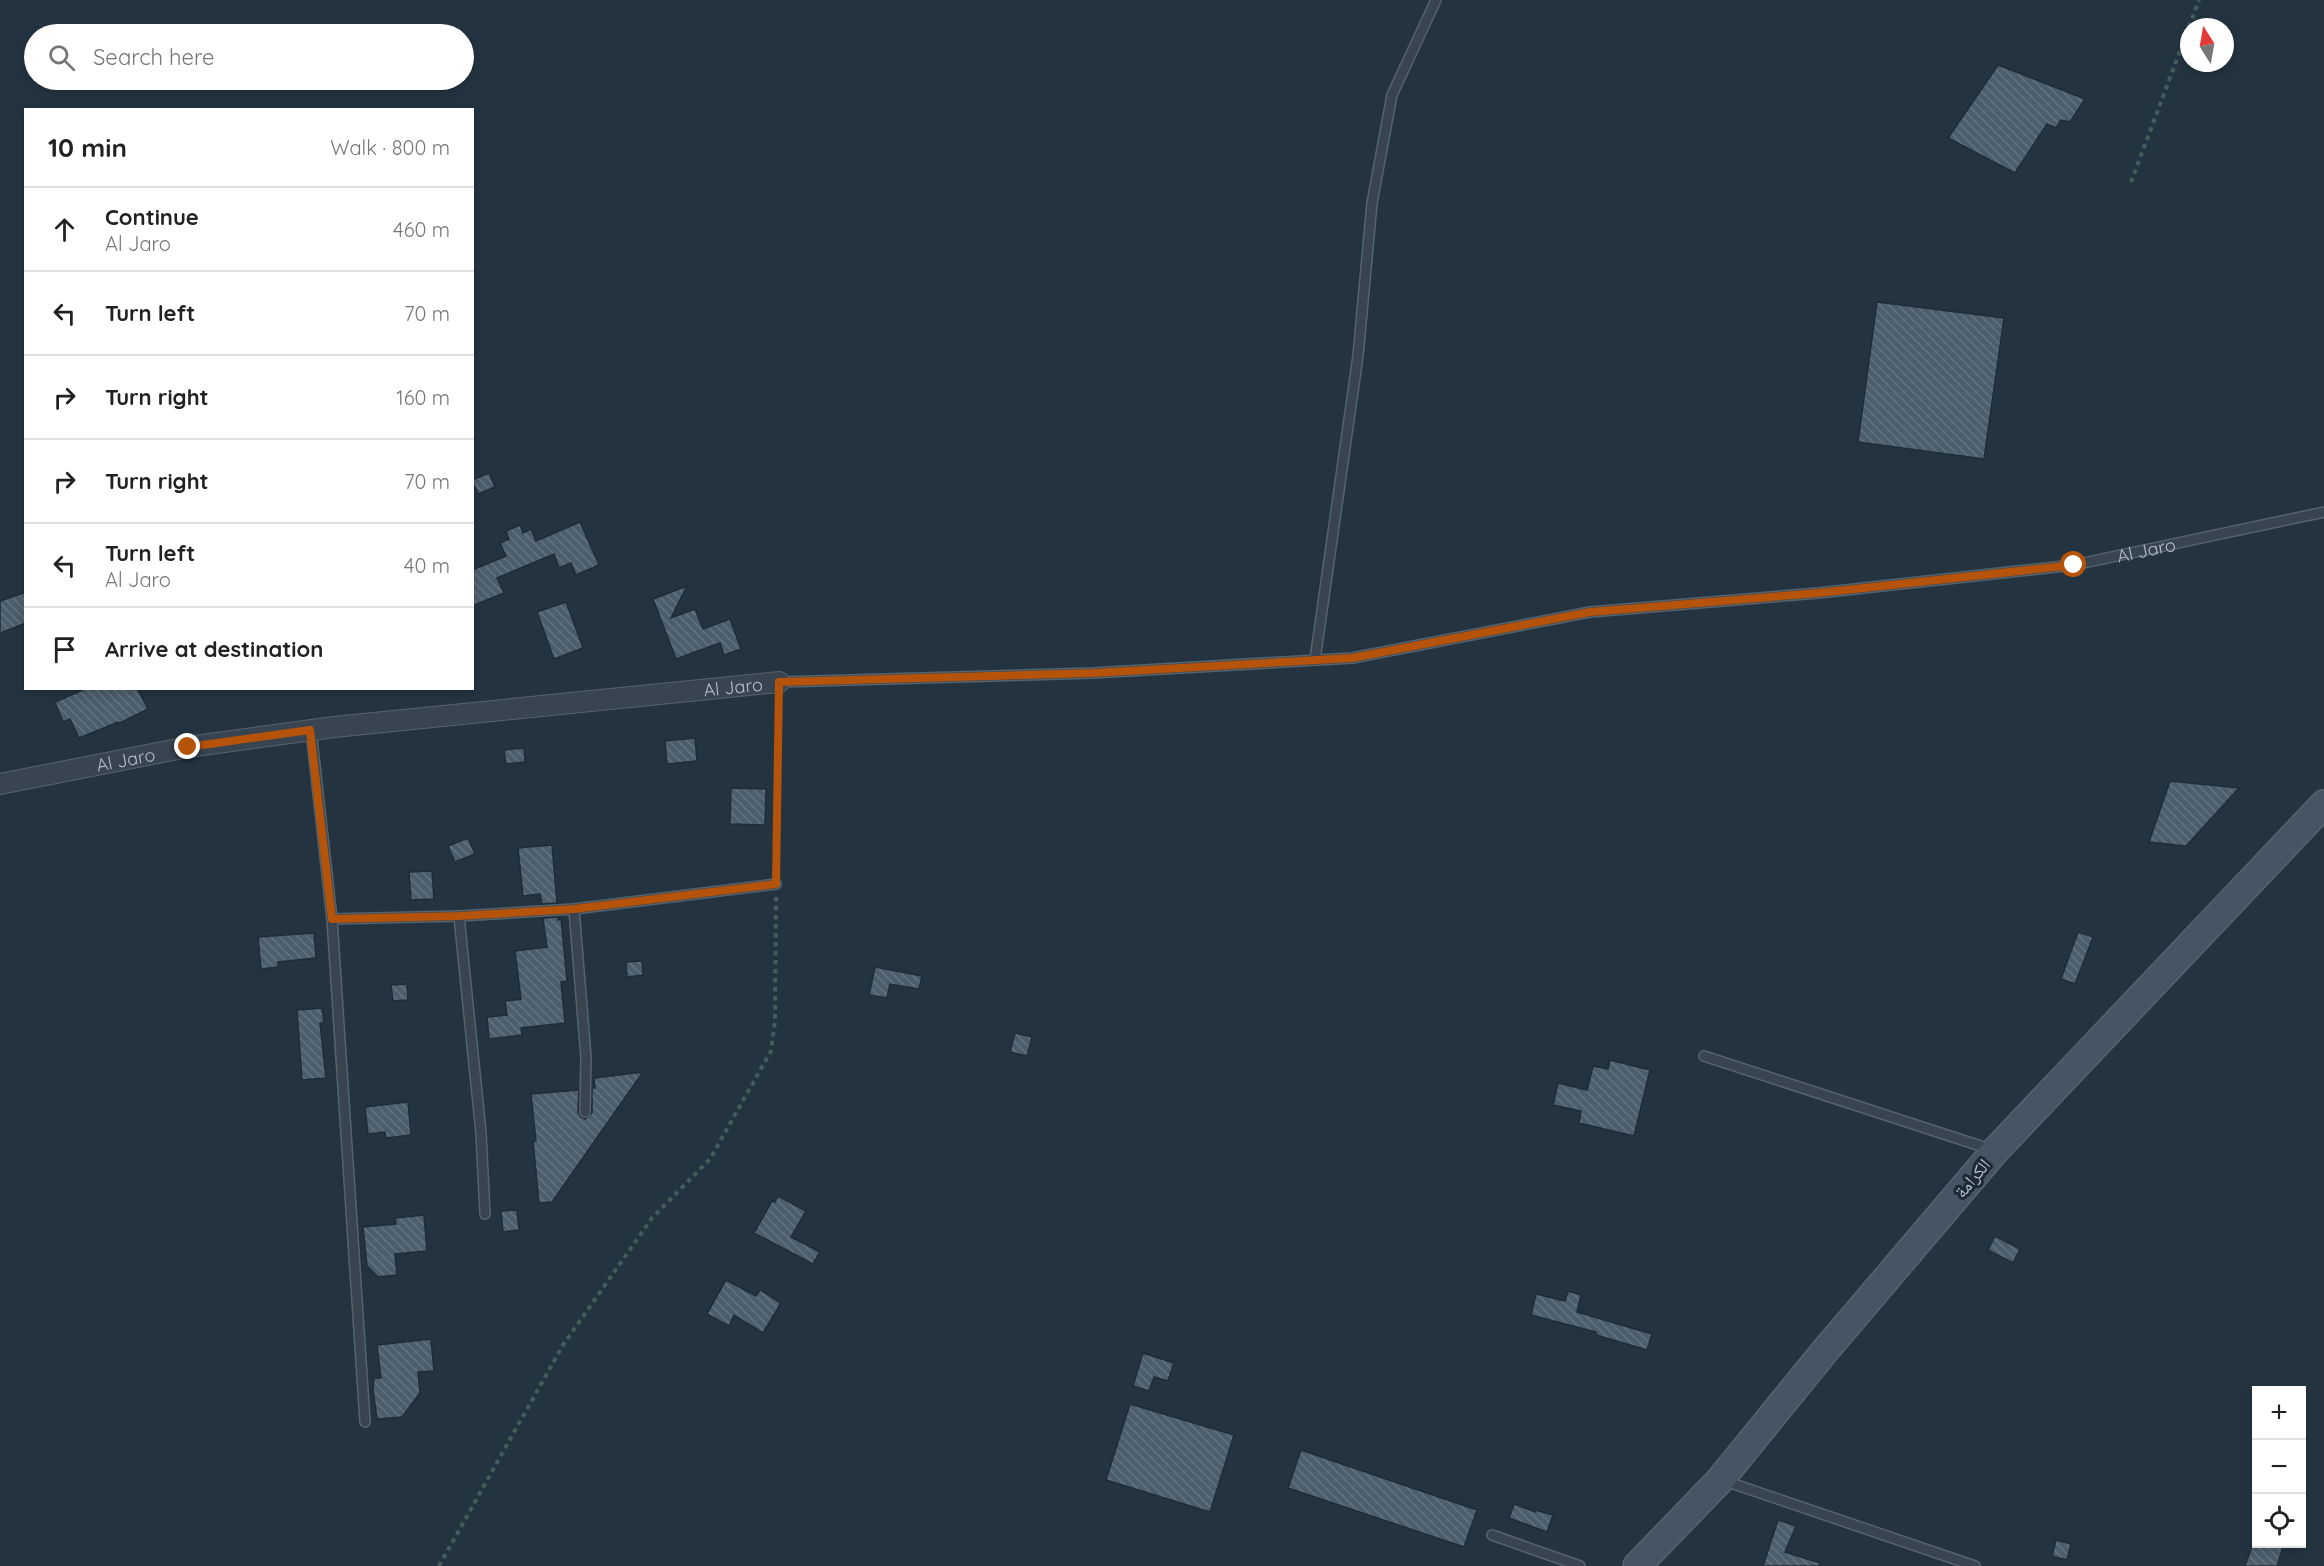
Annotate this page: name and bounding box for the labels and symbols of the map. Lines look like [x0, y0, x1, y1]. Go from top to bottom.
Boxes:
north arrow [2180, 18, 2234, 72]
street label: Al Jaro [2115, 532, 2178, 567]
route start [2060, 551, 2086, 577]
street label: Al Jaro [702, 672, 764, 701]
route end [174, 733, 200, 759]
street label: Al Jaro [94, 742, 157, 776]
street label: الكرامة [1949, 1154, 1995, 1202]

